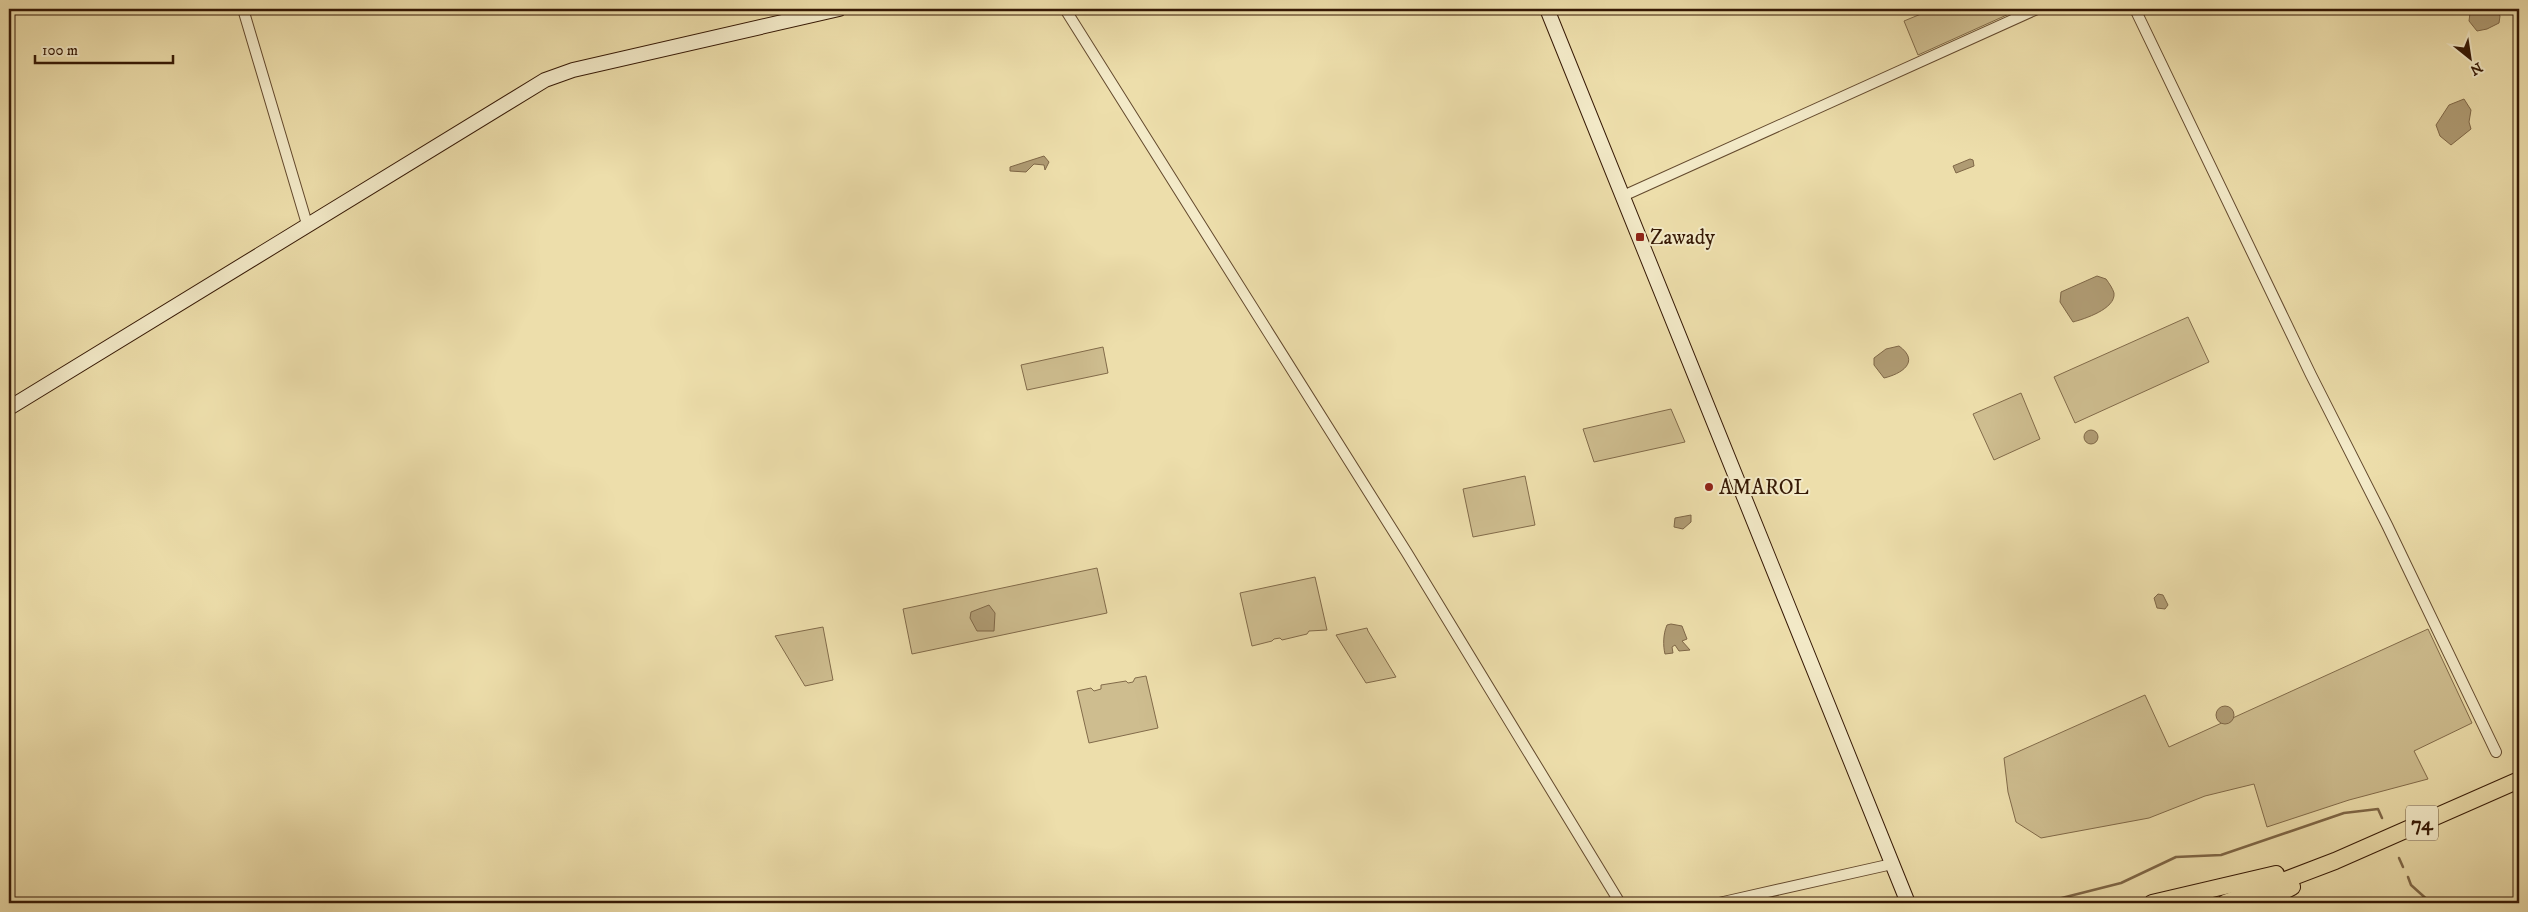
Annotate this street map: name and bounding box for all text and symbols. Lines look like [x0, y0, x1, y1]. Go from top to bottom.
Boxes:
scale bar [35, 32, 172, 64]
north arrow [2446, 32, 2496, 82]
text: 100 m [42, 41, 78, 60]
text: N [2466, 58, 2485, 79]
place label: Zawady [1650, 225, 1716, 251]
marker: Zawady [1634, 231, 1646, 243]
place label: AMAROL [1719, 475, 1809, 501]
marker: AMAROL [1703, 481, 1715, 493]
road number: 74 [2406, 806, 2438, 840]

